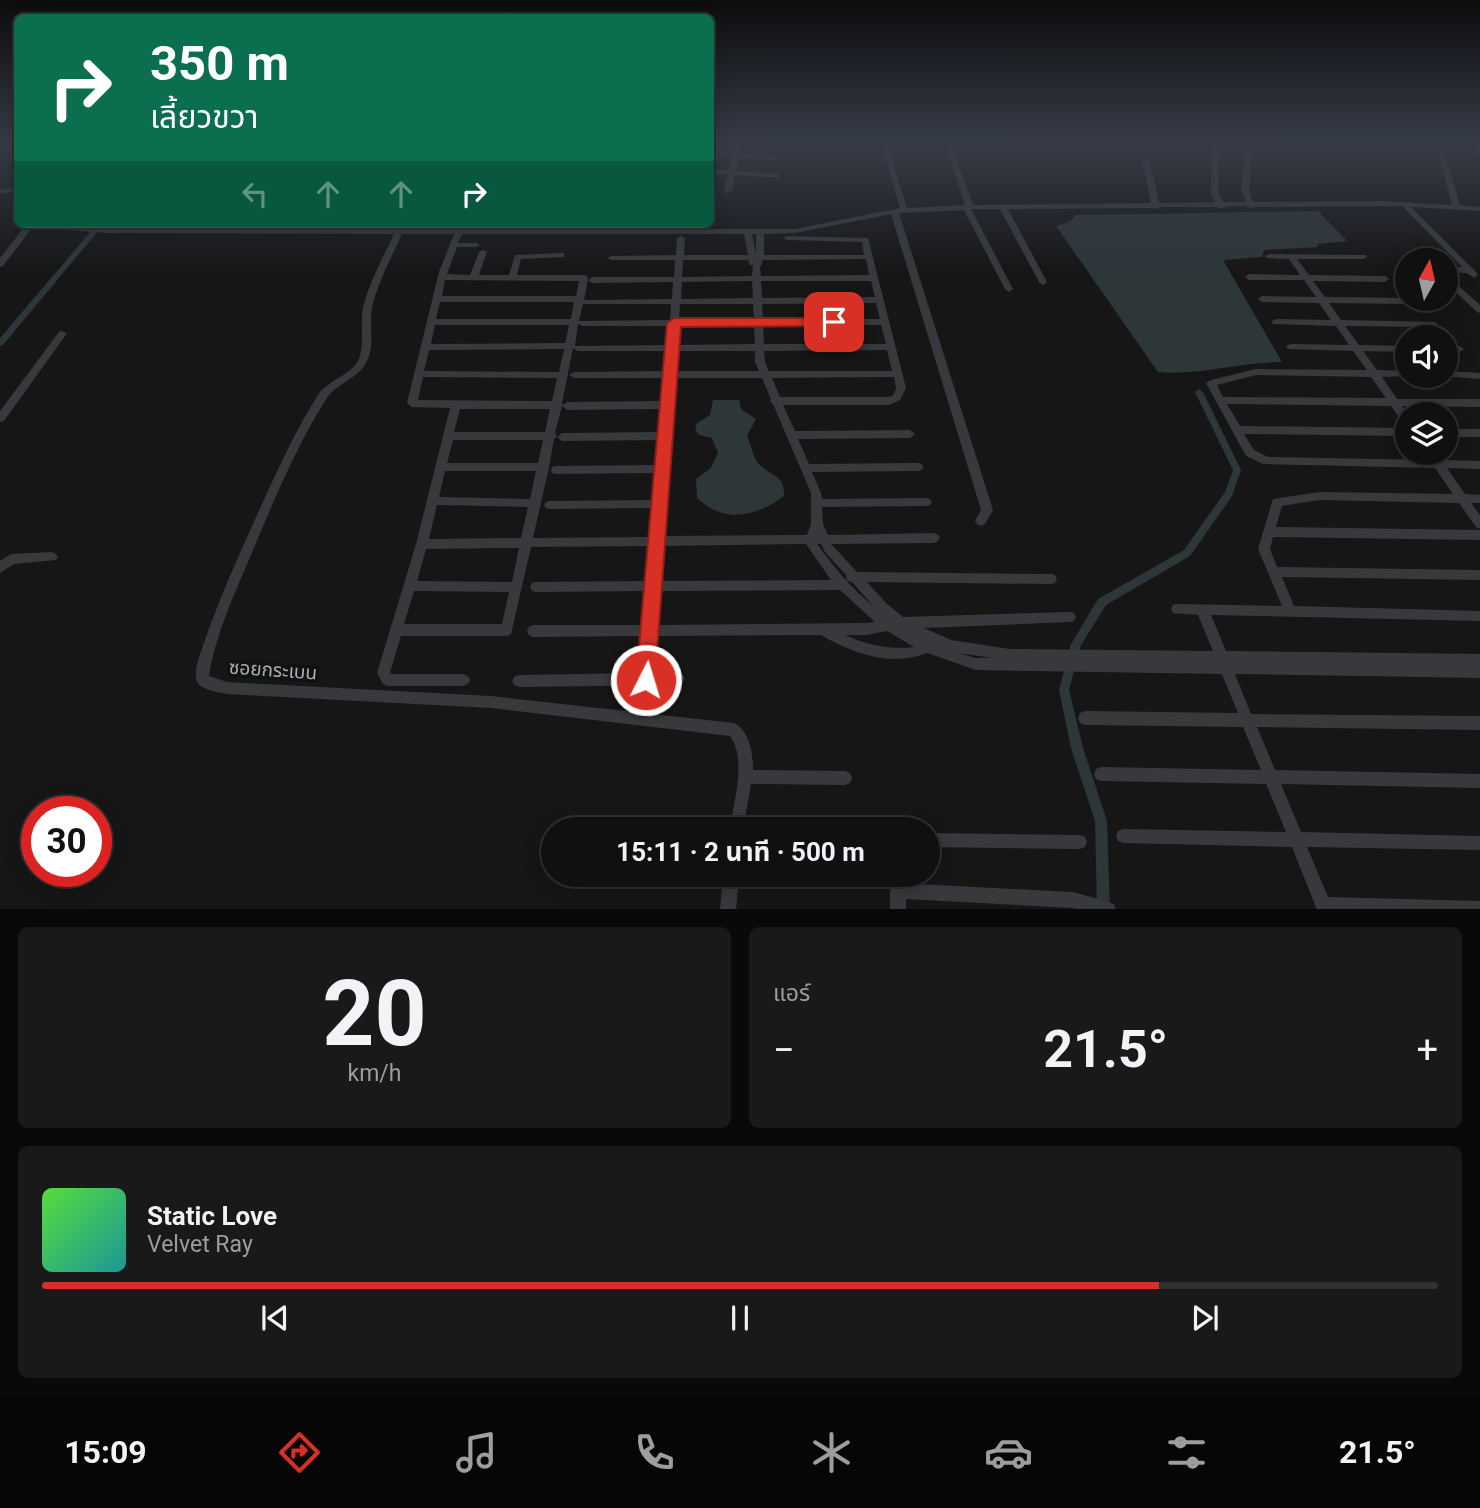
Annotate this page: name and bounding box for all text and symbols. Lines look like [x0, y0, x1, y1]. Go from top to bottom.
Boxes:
text: 350 m [150, 35, 289, 92]
icon: right [35, 42, 126, 133]
text: เลี้ยวขวา [150, 98, 258, 136]
icon: left [236, 175, 274, 213]
icon: ahead [309, 175, 347, 213]
icon: ahead [382, 175, 420, 213]
icon: right [455, 175, 493, 213]
north arrow [1395, 248, 1458, 312]
map controls [1395, 248, 1458, 465]
pin [804, 292, 864, 352]
icon: arrive [815, 303, 853, 341]
button: sound [1395, 325, 1458, 388]
button: layers [1395, 402, 1458, 465]
position arrow [609, 643, 683, 717]
street label: ซอยกระเบน [228, 655, 318, 685]
speed limit sign: 30 [21, 796, 112, 887]
text: 15:11 · 2 นาที · 500 m [616, 837, 865, 867]
text: 20 [322, 961, 427, 1067]
text: แอร์ [773, 980, 810, 1007]
text: 21.5° [1043, 1019, 1168, 1080]
text: − [773, 1028, 795, 1072]
text: + [1416, 1028, 1438, 1072]
text: km/h [348, 1060, 402, 1087]
text: Static Love [147, 1201, 277, 1231]
text: Velvet Ray [147, 1231, 253, 1258]
icon: previous [256, 1299, 294, 1337]
icon: pause [721, 1299, 759, 1337]
icon: next [1186, 1299, 1224, 1337]
icon: directions [275, 1428, 324, 1477]
icon: music [452, 1428, 501, 1477]
icon: phone [630, 1428, 679, 1477]
icon: climate [807, 1428, 856, 1477]
icon: car [984, 1428, 1033, 1477]
icon: filters [1162, 1428, 1211, 1477]
text: 15:09 [64, 1433, 147, 1471]
text: 21.5° [1339, 1433, 1416, 1471]

